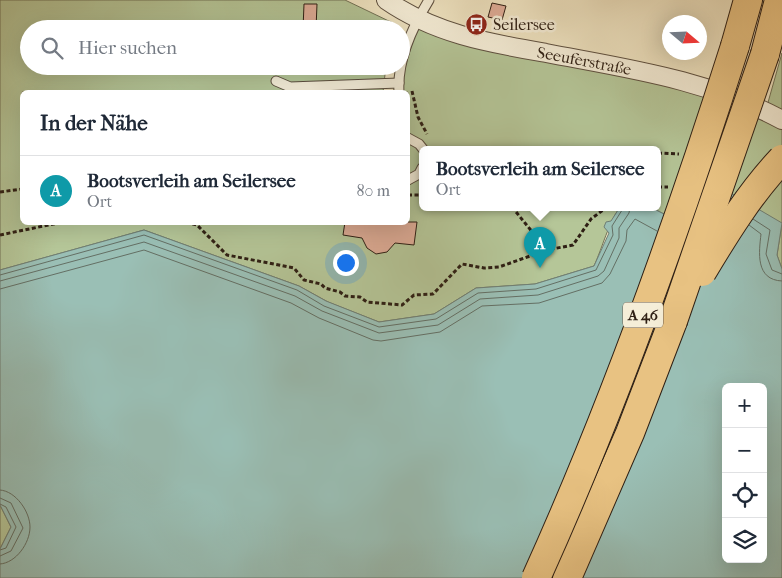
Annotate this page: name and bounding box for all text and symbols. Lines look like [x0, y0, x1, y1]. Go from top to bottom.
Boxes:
bus stop icon: Seilersee [465, 12, 489, 36]
place label: Seilersee [493, 15, 555, 34]
north arrow [662, 15, 707, 60]
search box [20, 20, 410, 75]
icon: search [38, 34, 66, 62]
text: Hier suchen [78, 37, 177, 59]
street label: Seeuferstraße [536, 42, 633, 79]
text: In der Nähe [40, 111, 148, 135]
popup [419, 146, 661, 211]
text: Bootsverleih am Seilersee [436, 158, 644, 180]
text: Bootsverleih am Seilersee [87, 170, 296, 192]
text: Ort [436, 180, 461, 199]
text: A [51, 181, 61, 200]
text: 80 m [356, 181, 390, 200]
text: Ort [87, 192, 112, 211]
pin: A [524, 227, 556, 268]
your location [333, 250, 359, 276]
road number: A 46 [623, 302, 663, 328]
map controls [722, 383, 767, 563]
button: + [722, 383, 767, 428]
button: − [722, 428, 767, 473]
button: locate [722, 473, 767, 518]
button: layers [722, 518, 767, 563]

